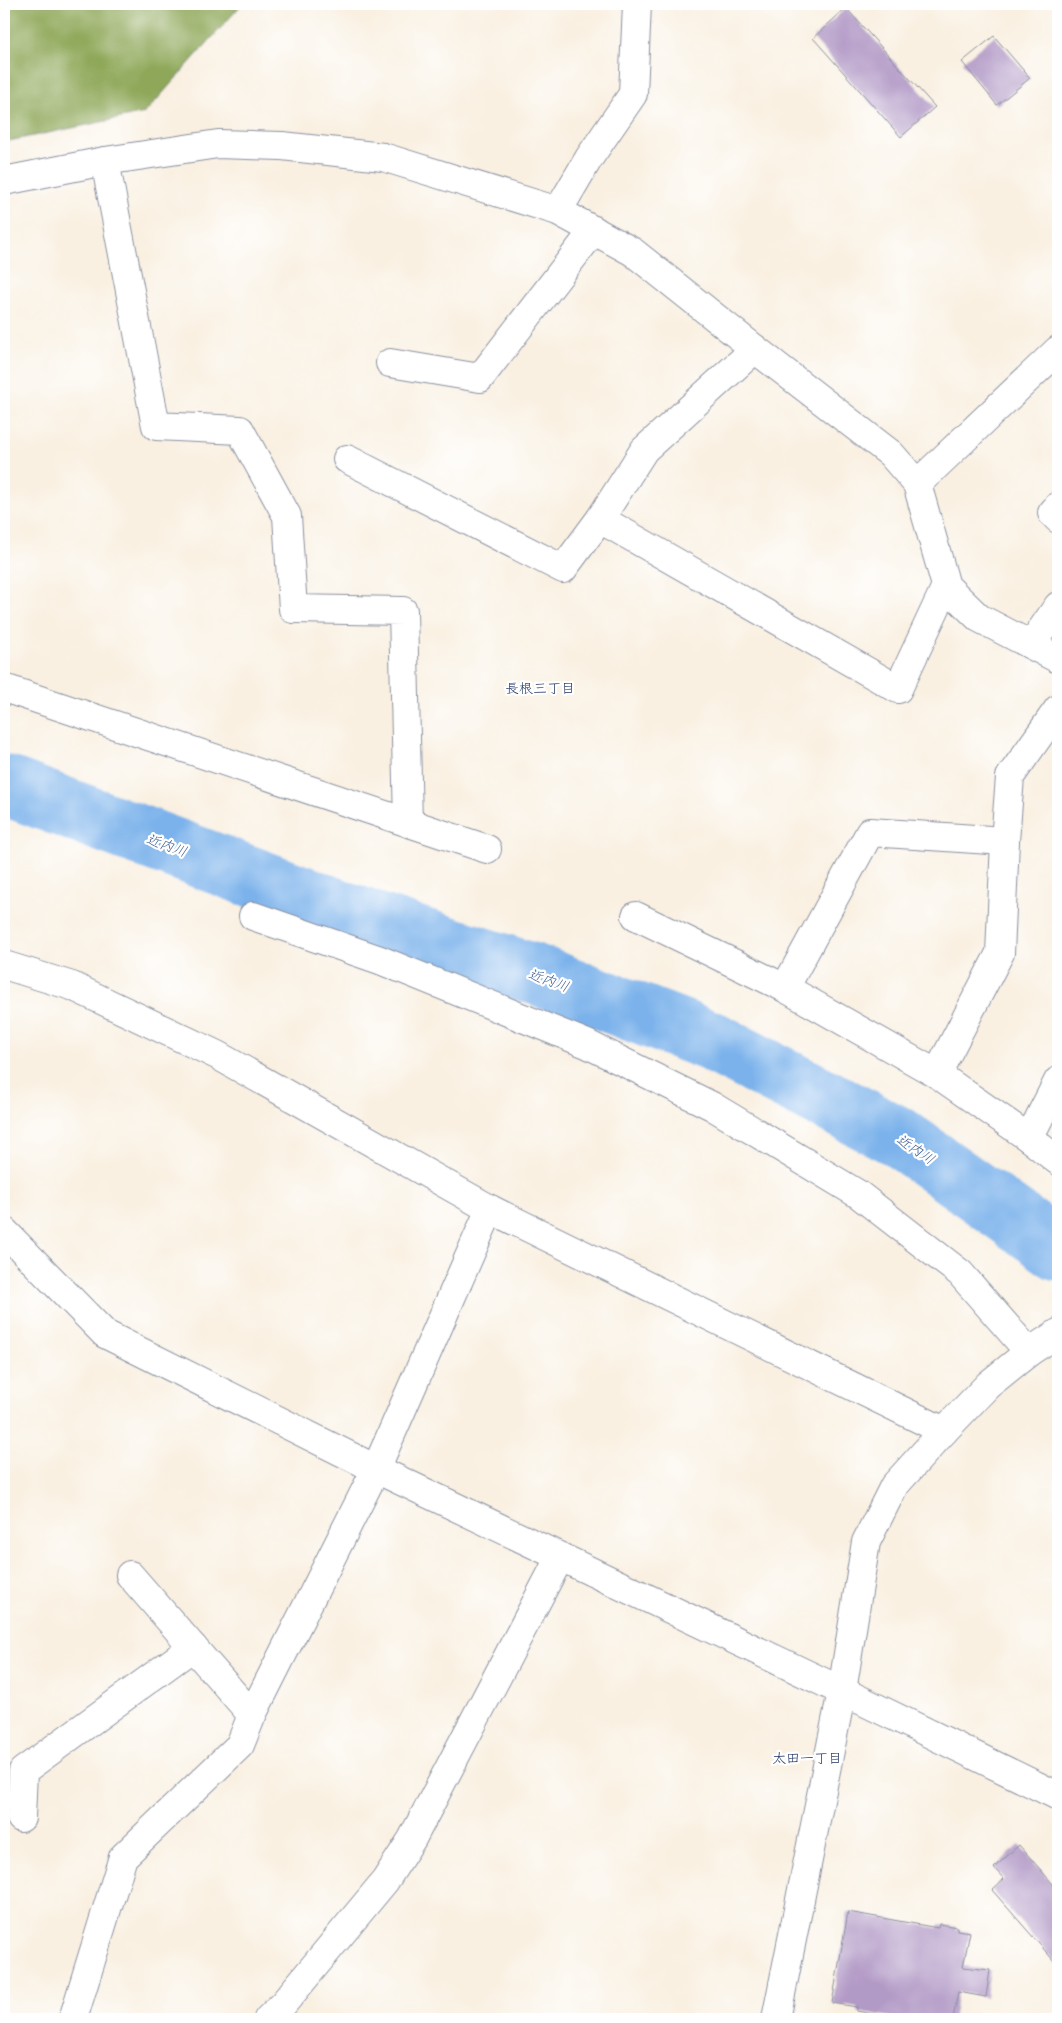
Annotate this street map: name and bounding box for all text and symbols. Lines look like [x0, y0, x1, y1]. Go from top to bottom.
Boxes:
district label: 長根三丁目 [505, 679, 575, 697]
water label: 近内川 [144, 829, 190, 861]
water label: 近内川 [526, 964, 572, 996]
water label: 近内川 [894, 1130, 938, 1168]
district label: 太田一丁目 [772, 1749, 842, 1767]

